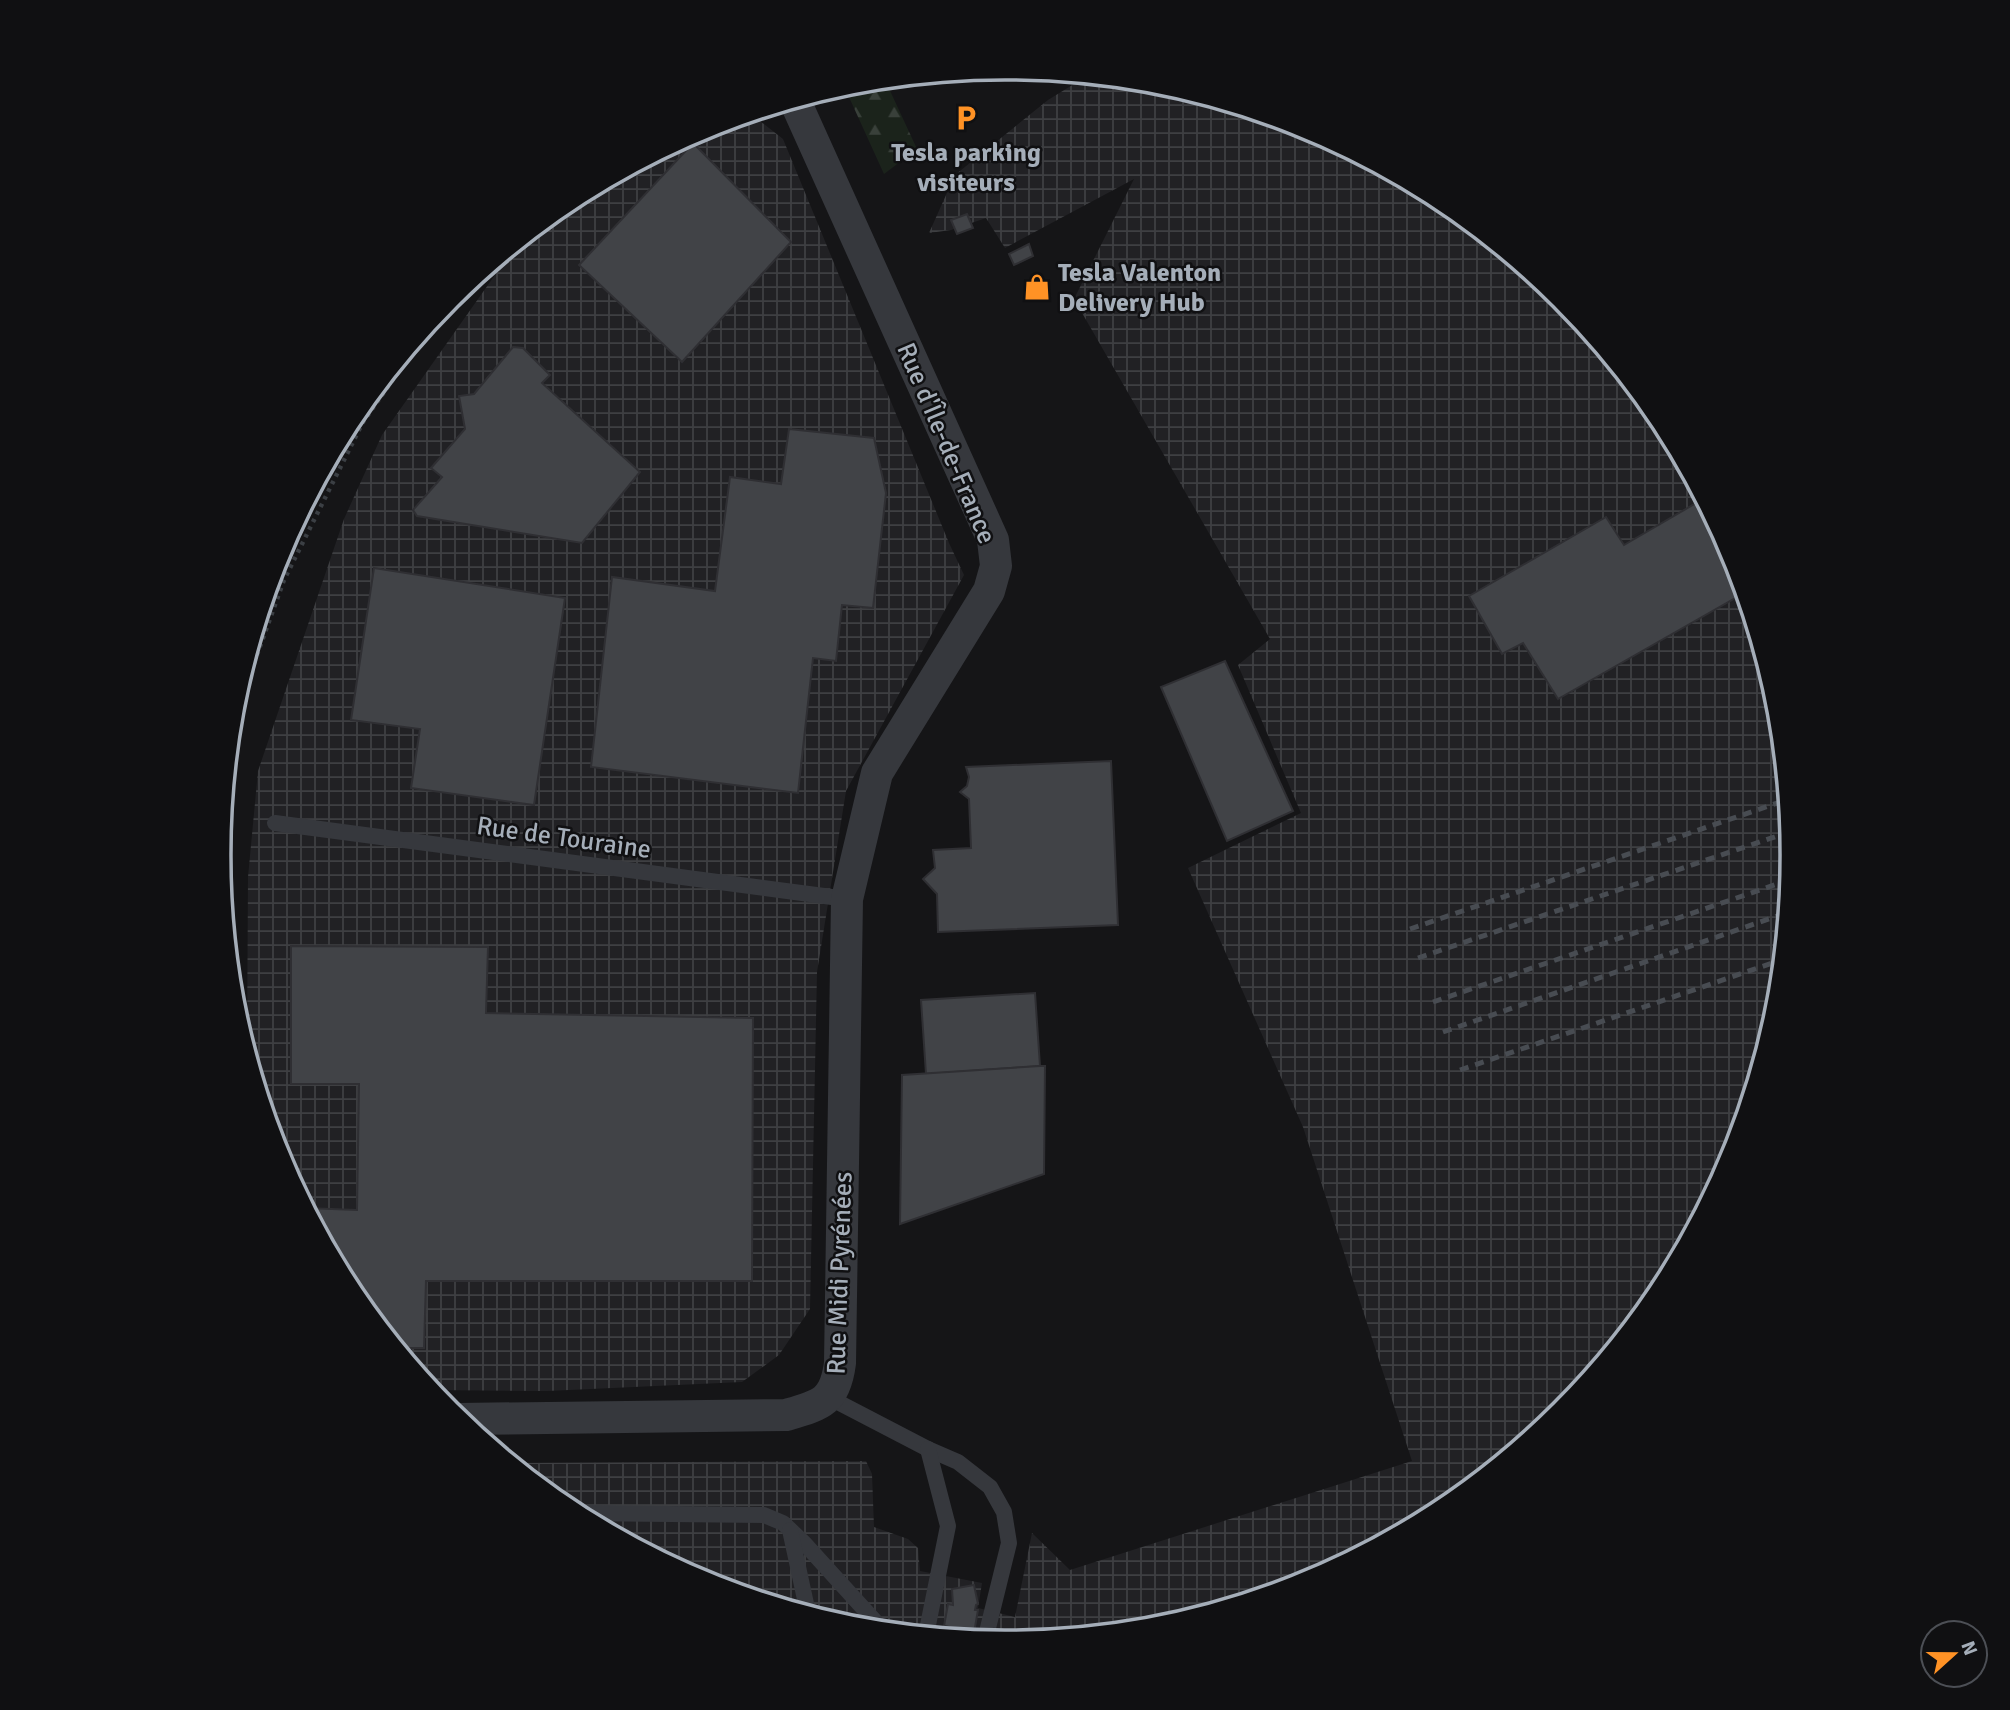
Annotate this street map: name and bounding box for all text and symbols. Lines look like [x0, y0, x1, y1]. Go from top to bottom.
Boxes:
parking icon: Tesla parking visiteurs [951, 103, 981, 133]
place label: Tesla parking visiteurs [891, 137, 1041, 199]
place label: Tesla Valenton Delivery Hub [1058, 257, 1221, 319]
shop icon: Tesla Valenton Delivery Hub [1022, 272, 1052, 302]
street label: Rue d'Île-de-France [889, 338, 1003, 549]
street label: Rue de Touraine [475, 810, 653, 866]
street label: Rue Midi Pyrénées [820, 1171, 860, 1375]
north arrow [1919, 1619, 1989, 1689]
text: N [1955, 1638, 1983, 1659]

